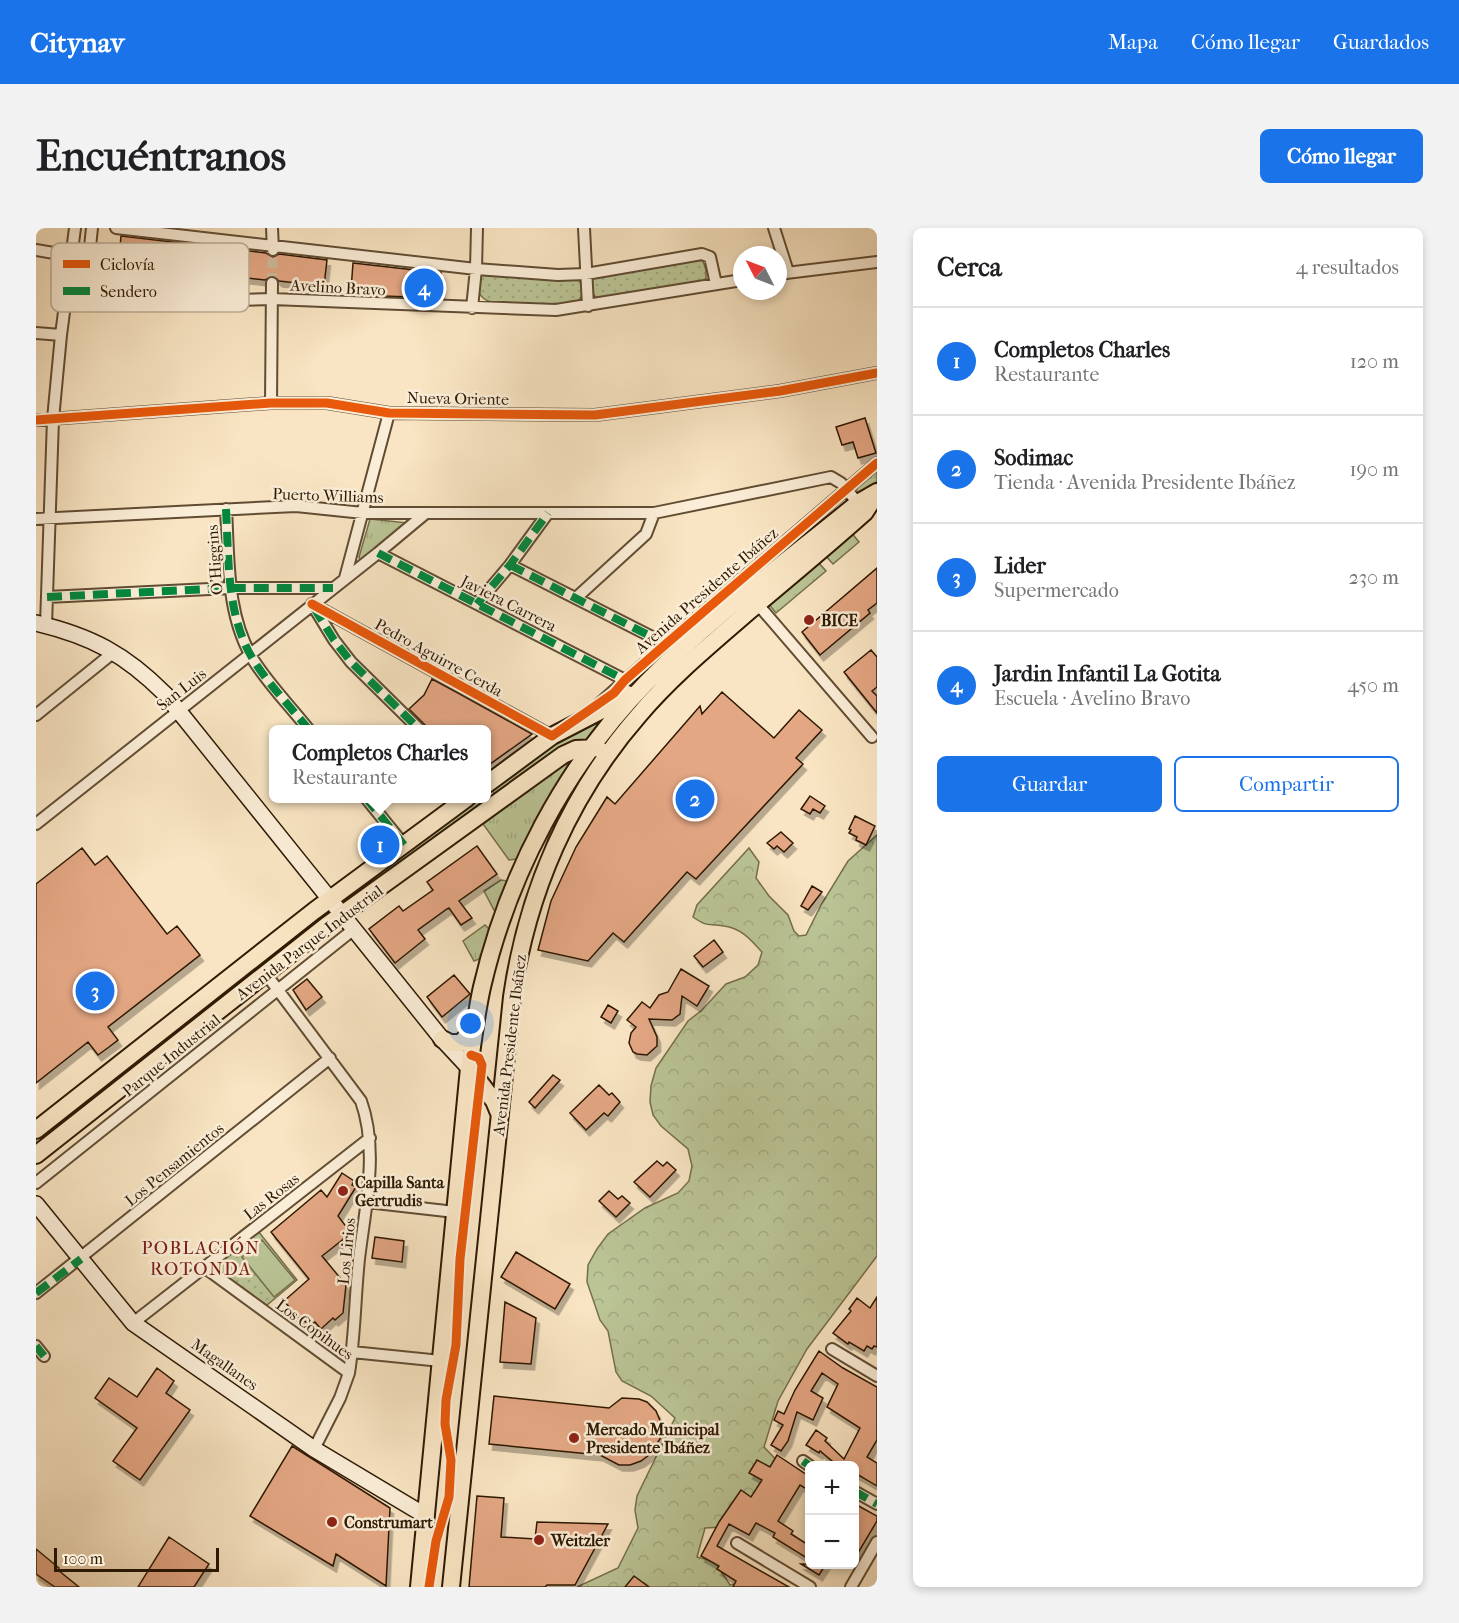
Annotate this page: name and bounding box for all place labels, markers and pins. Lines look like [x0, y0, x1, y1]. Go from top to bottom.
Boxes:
pin: 4 [404, 266, 444, 310]
place label: BICE [821, 611, 858, 630]
marker: BICE [802, 613, 816, 627]
pin: 2 [676, 776, 714, 822]
pin: 1 [360, 822, 400, 868]
pin: 3 [76, 968, 114, 1014]
place label: Capilla Santa Gertrudis [355, 1173, 445, 1210]
marker: Capilla Santa Gertrudis [336, 1184, 350, 1198]
place label: Mercado Municipal Presidente Ibáñez [585, 1420, 720, 1457]
marker: Mercado Municipal Presidente Ibáñez [567, 1431, 581, 1445]
place label: Construmart [344, 1513, 433, 1532]
marker: Construmart [325, 1515, 339, 1529]
place label: Weitzler [550, 1531, 611, 1550]
marker: Weitzler [532, 1533, 546, 1547]

